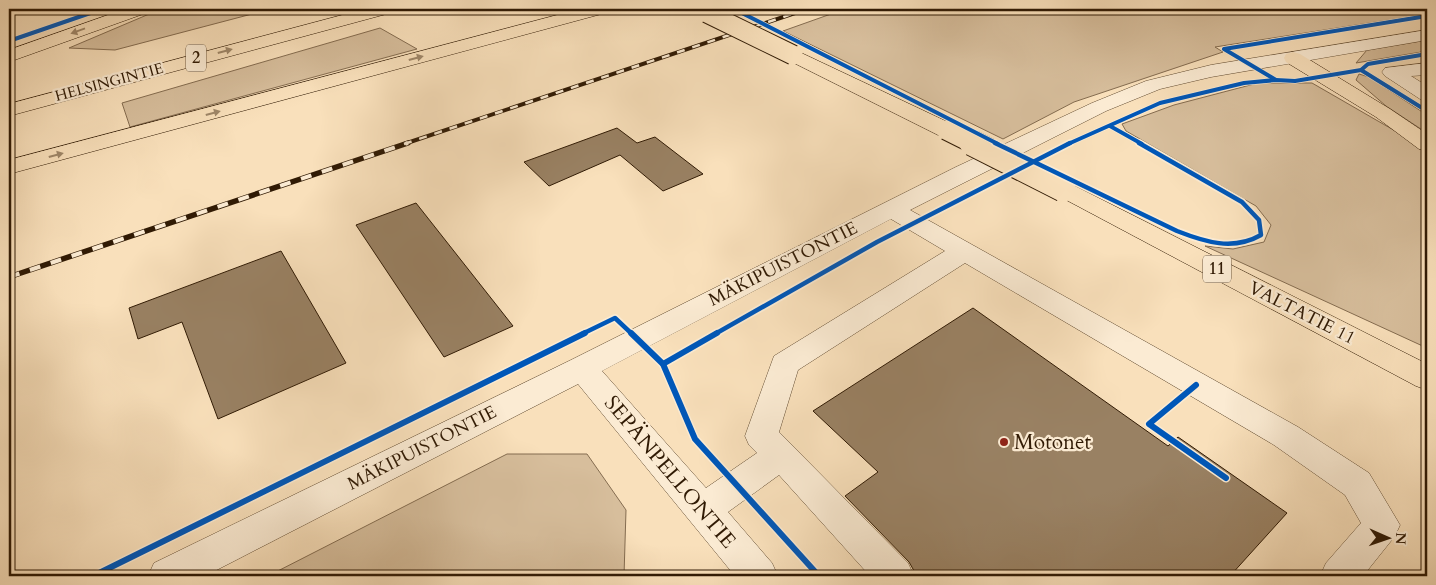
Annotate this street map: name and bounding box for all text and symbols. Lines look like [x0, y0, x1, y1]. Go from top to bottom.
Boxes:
one-way arrow [70, 27, 85, 35]
road number: 2 [186, 44, 206, 72]
one-way arrow [217, 47, 232, 55]
one-way arrow [408, 54, 423, 62]
street label: HELSINGINTIE [53, 58, 165, 106]
one-way arrow [205, 109, 220, 117]
one-way arrow [48, 150, 63, 158]
street label: MÄKIPUISTONTIE [704, 216, 862, 312]
road number: 11 [1203, 255, 1231, 282]
street label: VALTATIE 11 [1244, 275, 1360, 351]
street label: SEPÄNPELLONTIE [597, 389, 743, 555]
street label: MÄKIPUISTONTIE [343, 400, 501, 496]
place label: Motonet [1014, 428, 1092, 457]
marker: Motonet [998, 436, 1010, 448]
north arrow [1364, 512, 1414, 562]
text: N [1391, 532, 1410, 545]

